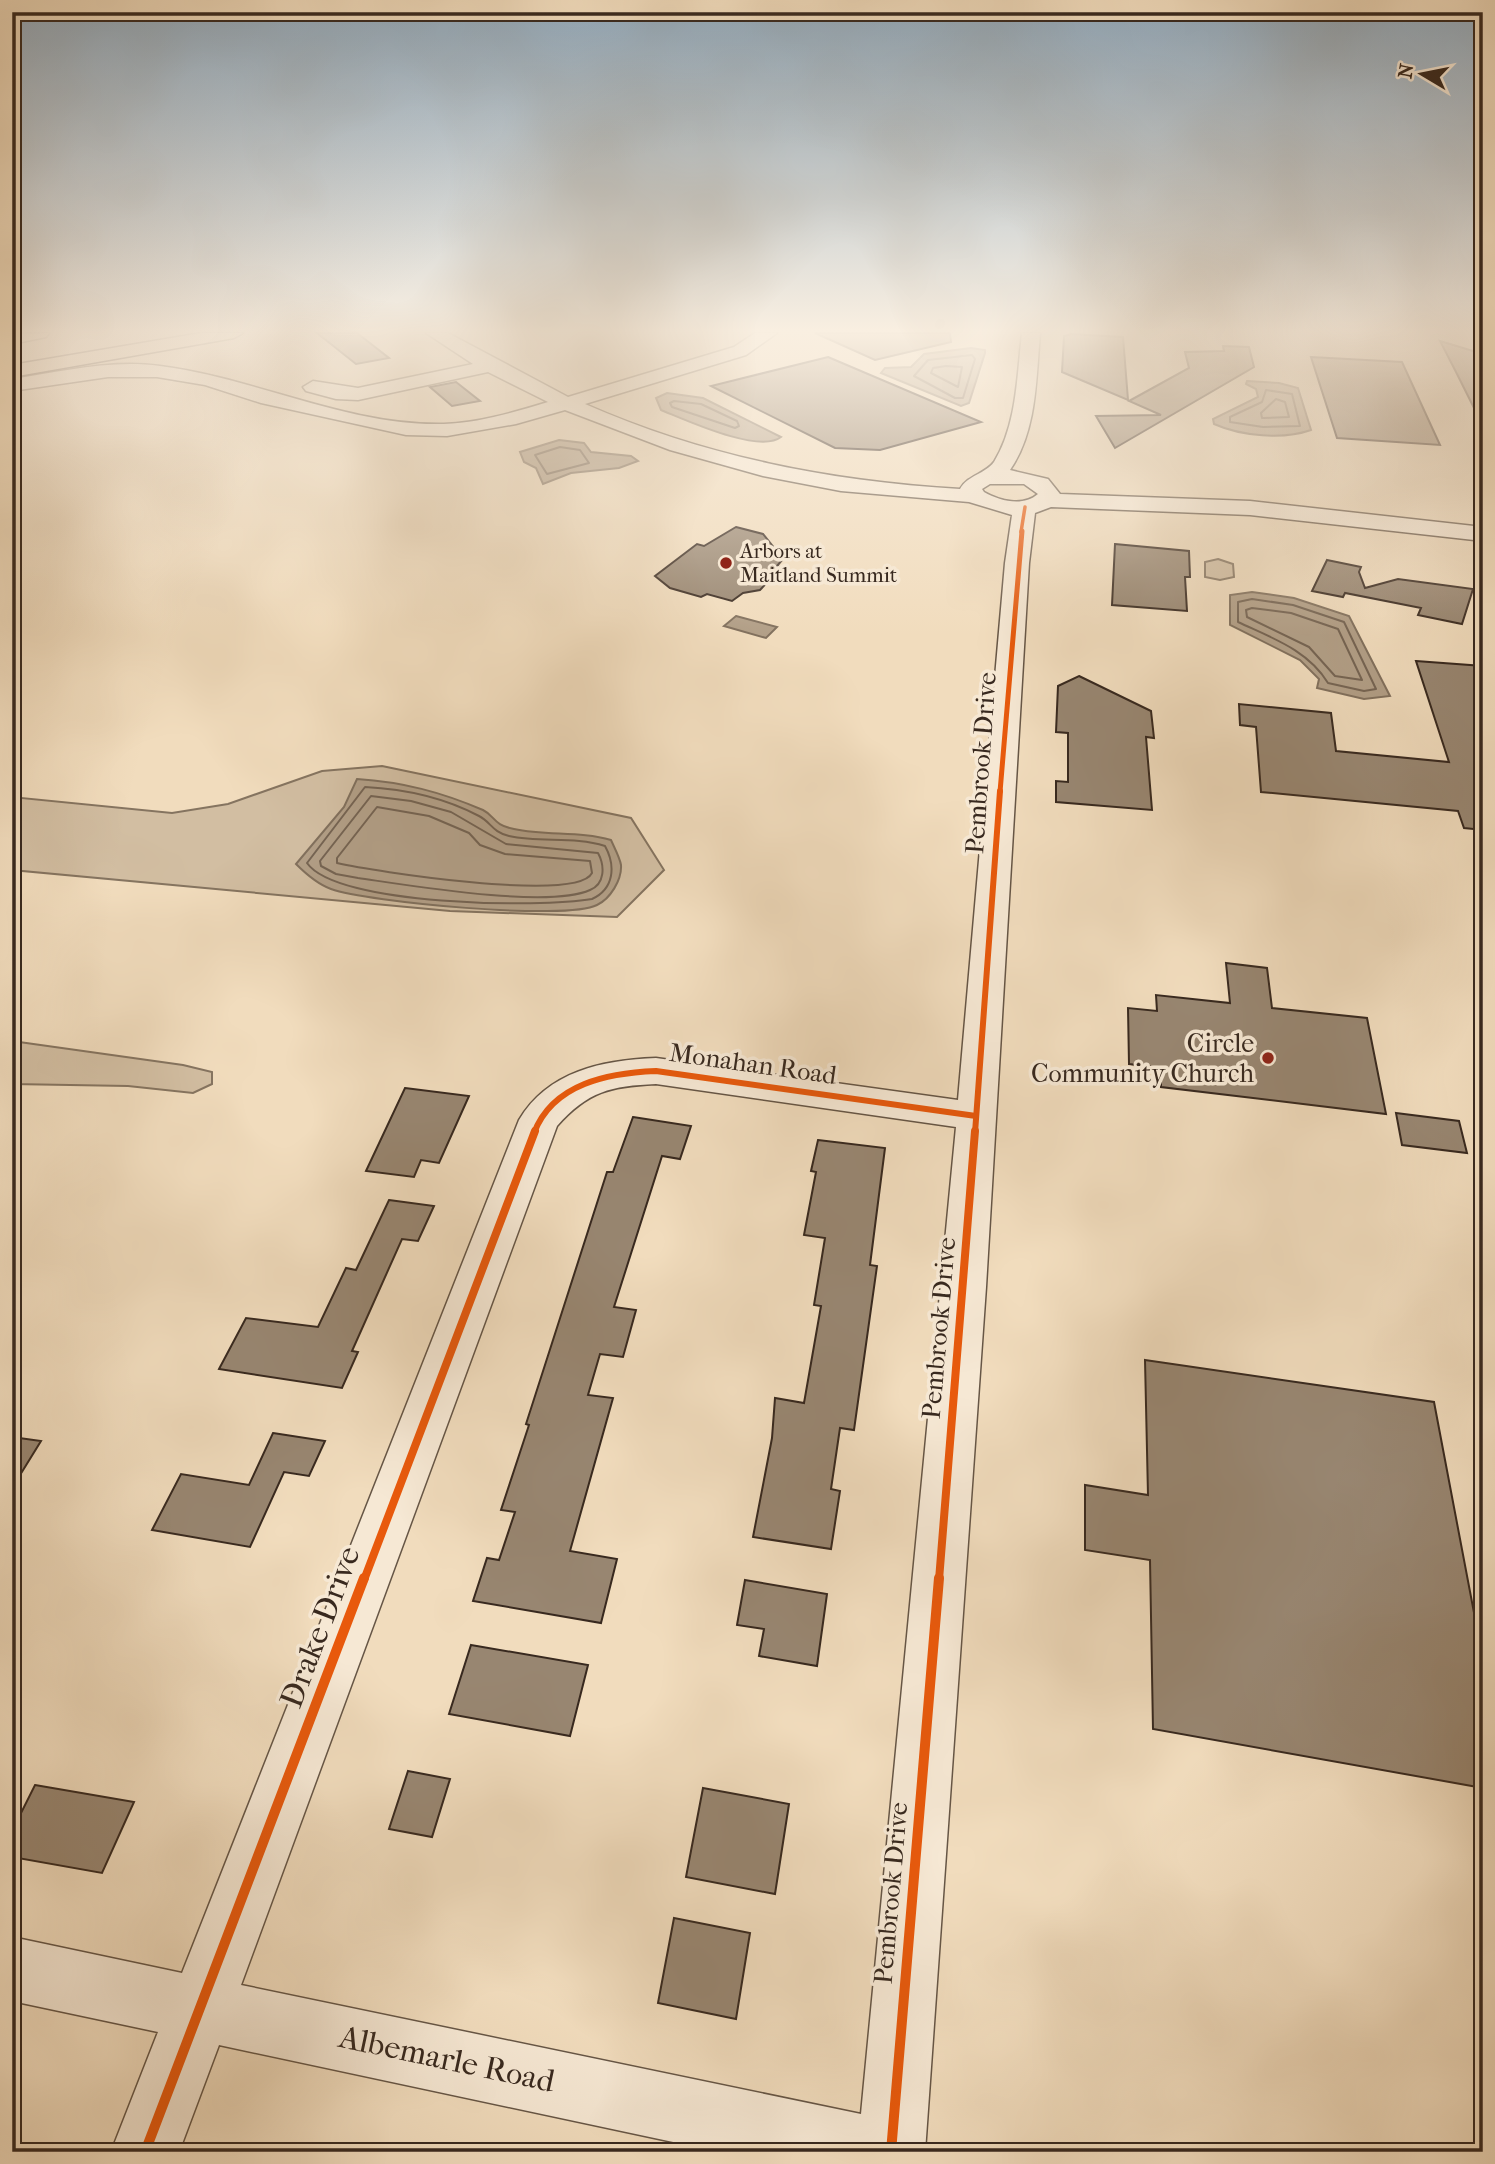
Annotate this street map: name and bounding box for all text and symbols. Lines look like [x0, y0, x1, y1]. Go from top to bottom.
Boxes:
north arrow [1386, 38, 1456, 108]
text: N [1394, 62, 1418, 80]
place label: Arbors at Maitland Summit [739, 539, 898, 587]
marker: Arbors at Maitland Summit [718, 555, 734, 571]
street label: Pembrook Drive [959, 671, 1003, 855]
place label: Circle Community Church [1031, 1028, 1254, 1089]
street label: Monahan Road [667, 1037, 840, 1091]
marker: Circle Community Church [1260, 1050, 1276, 1066]
street label: Pembrook Drive [916, 1236, 962, 1420]
street label: Drake Drive [272, 1541, 368, 1713]
street label: Pembrook Drive [868, 1801, 914, 1985]
street label: Albemarle Road [334, 2018, 559, 2100]

